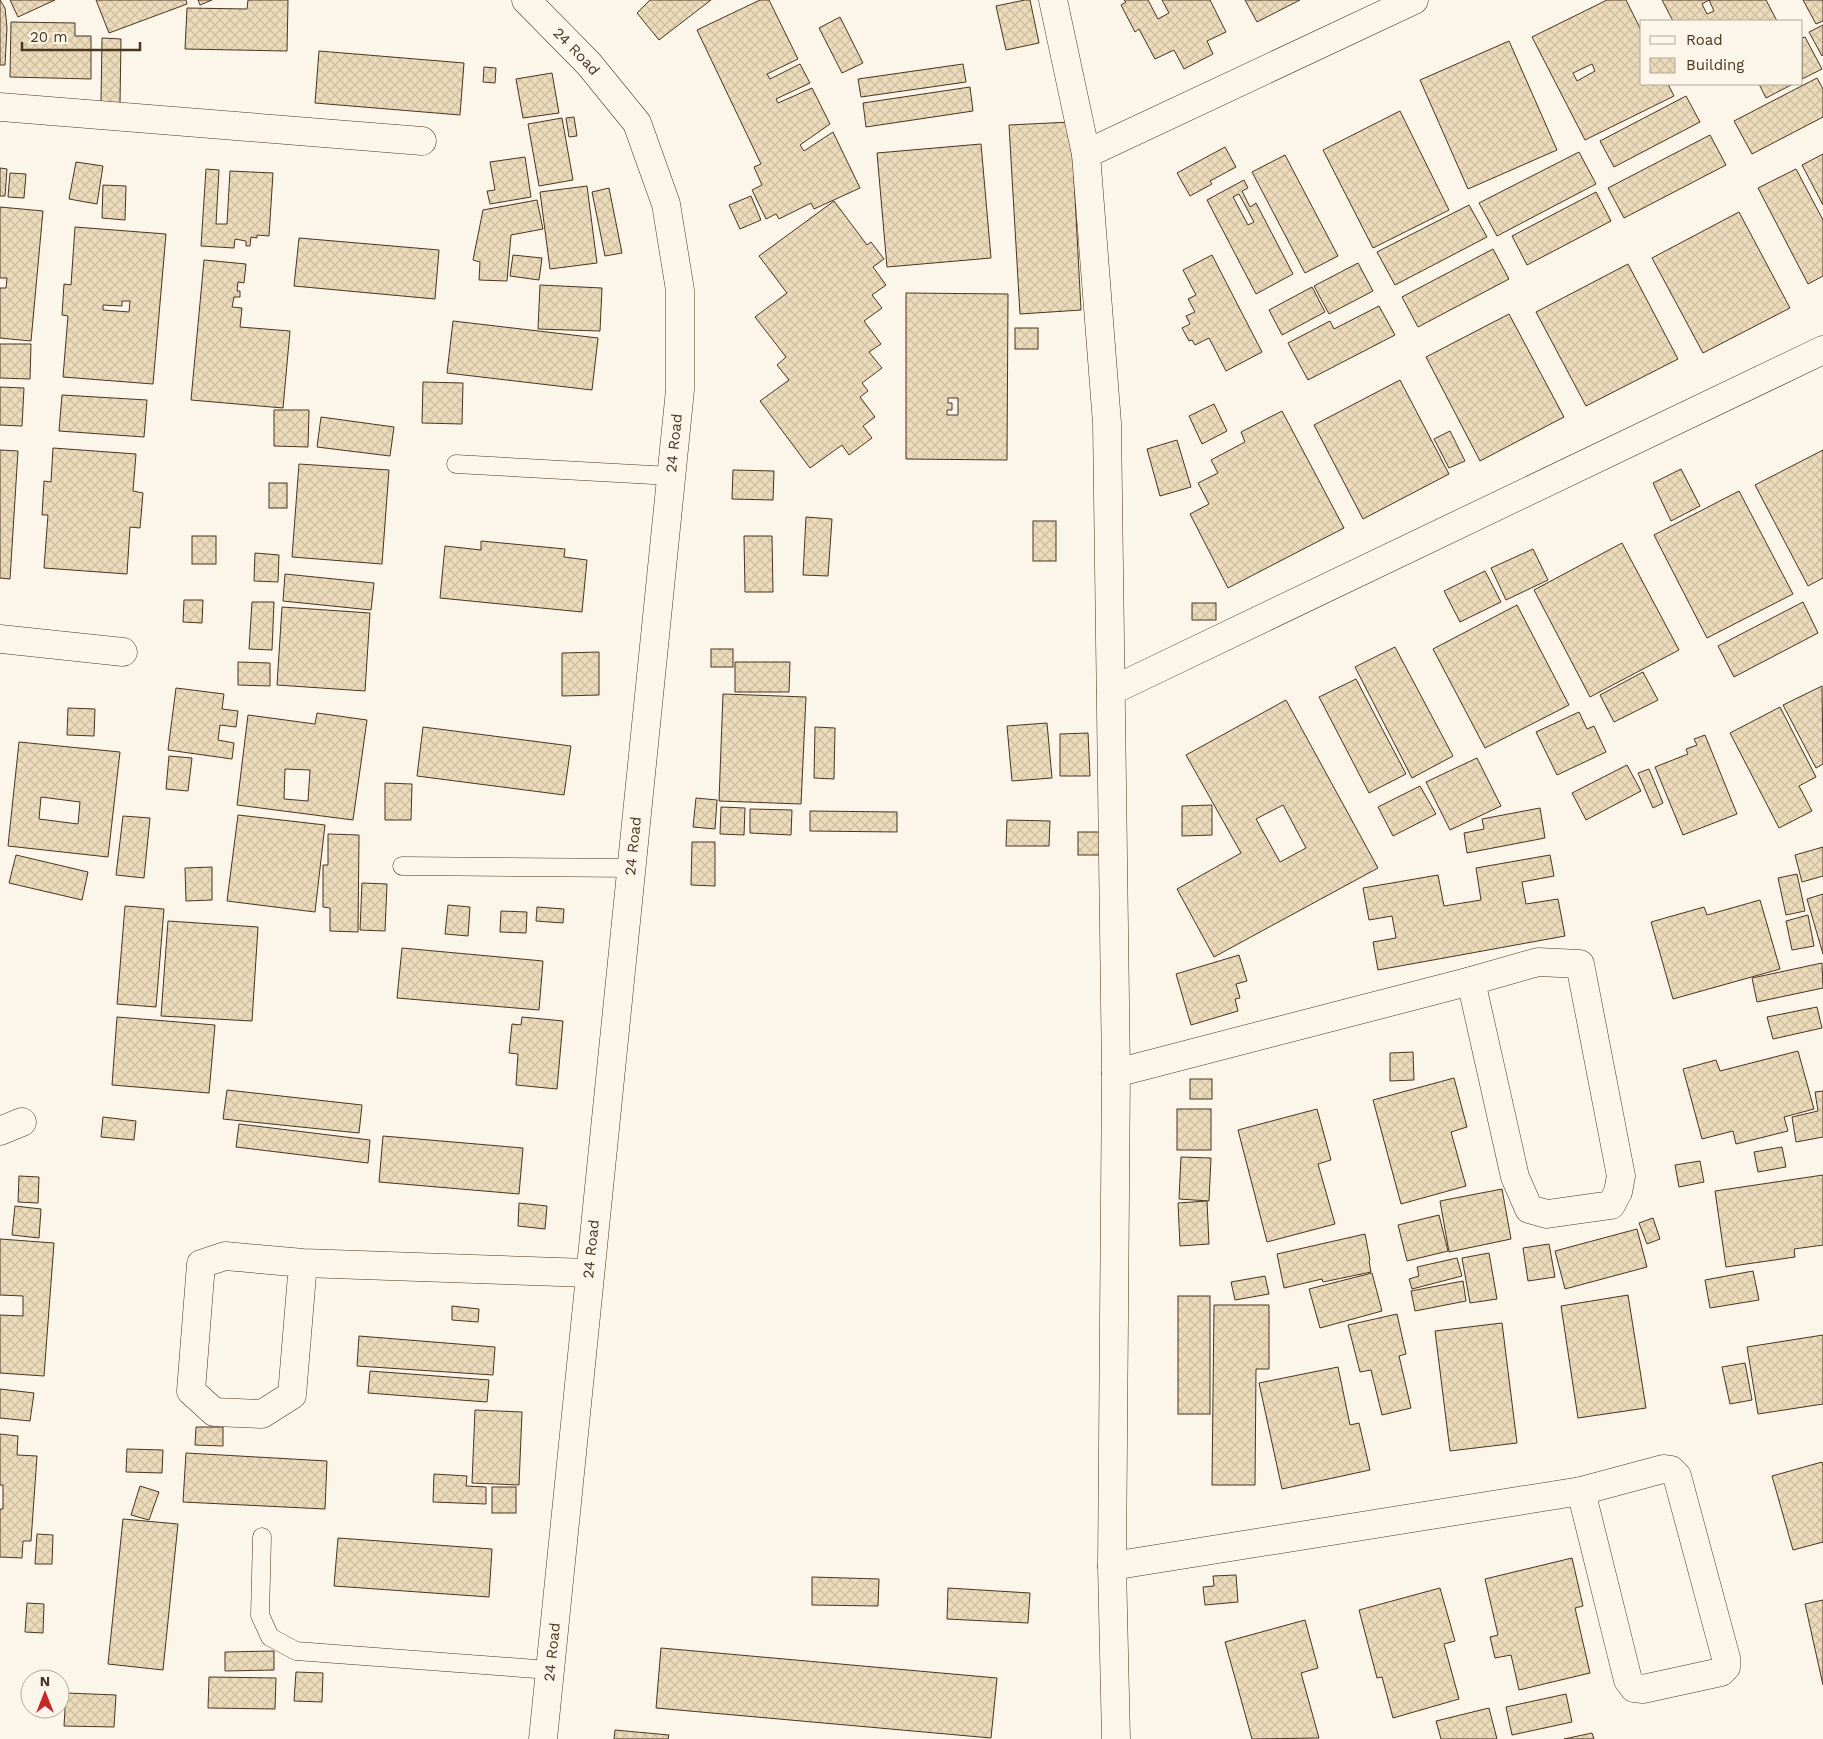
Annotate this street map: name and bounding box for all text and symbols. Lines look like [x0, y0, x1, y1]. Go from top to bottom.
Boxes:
scale bar [22, 20, 140, 52]
legend [1640, 20, 1803, 85]
street label: 24 Road [549, 24, 603, 79]
text: 20 m [30, 28, 68, 46]
text: Road [1686, 31, 1723, 49]
text: Building [1686, 56, 1744, 74]
street label: 24 Road [662, 413, 686, 473]
street label: 24 Road [621, 816, 645, 876]
street label: 24 Road [579, 1219, 603, 1279]
street label: 24 Road [540, 1622, 564, 1682]
north arrow [20, 1669, 70, 1719]
text: N [40, 1673, 50, 1689]

